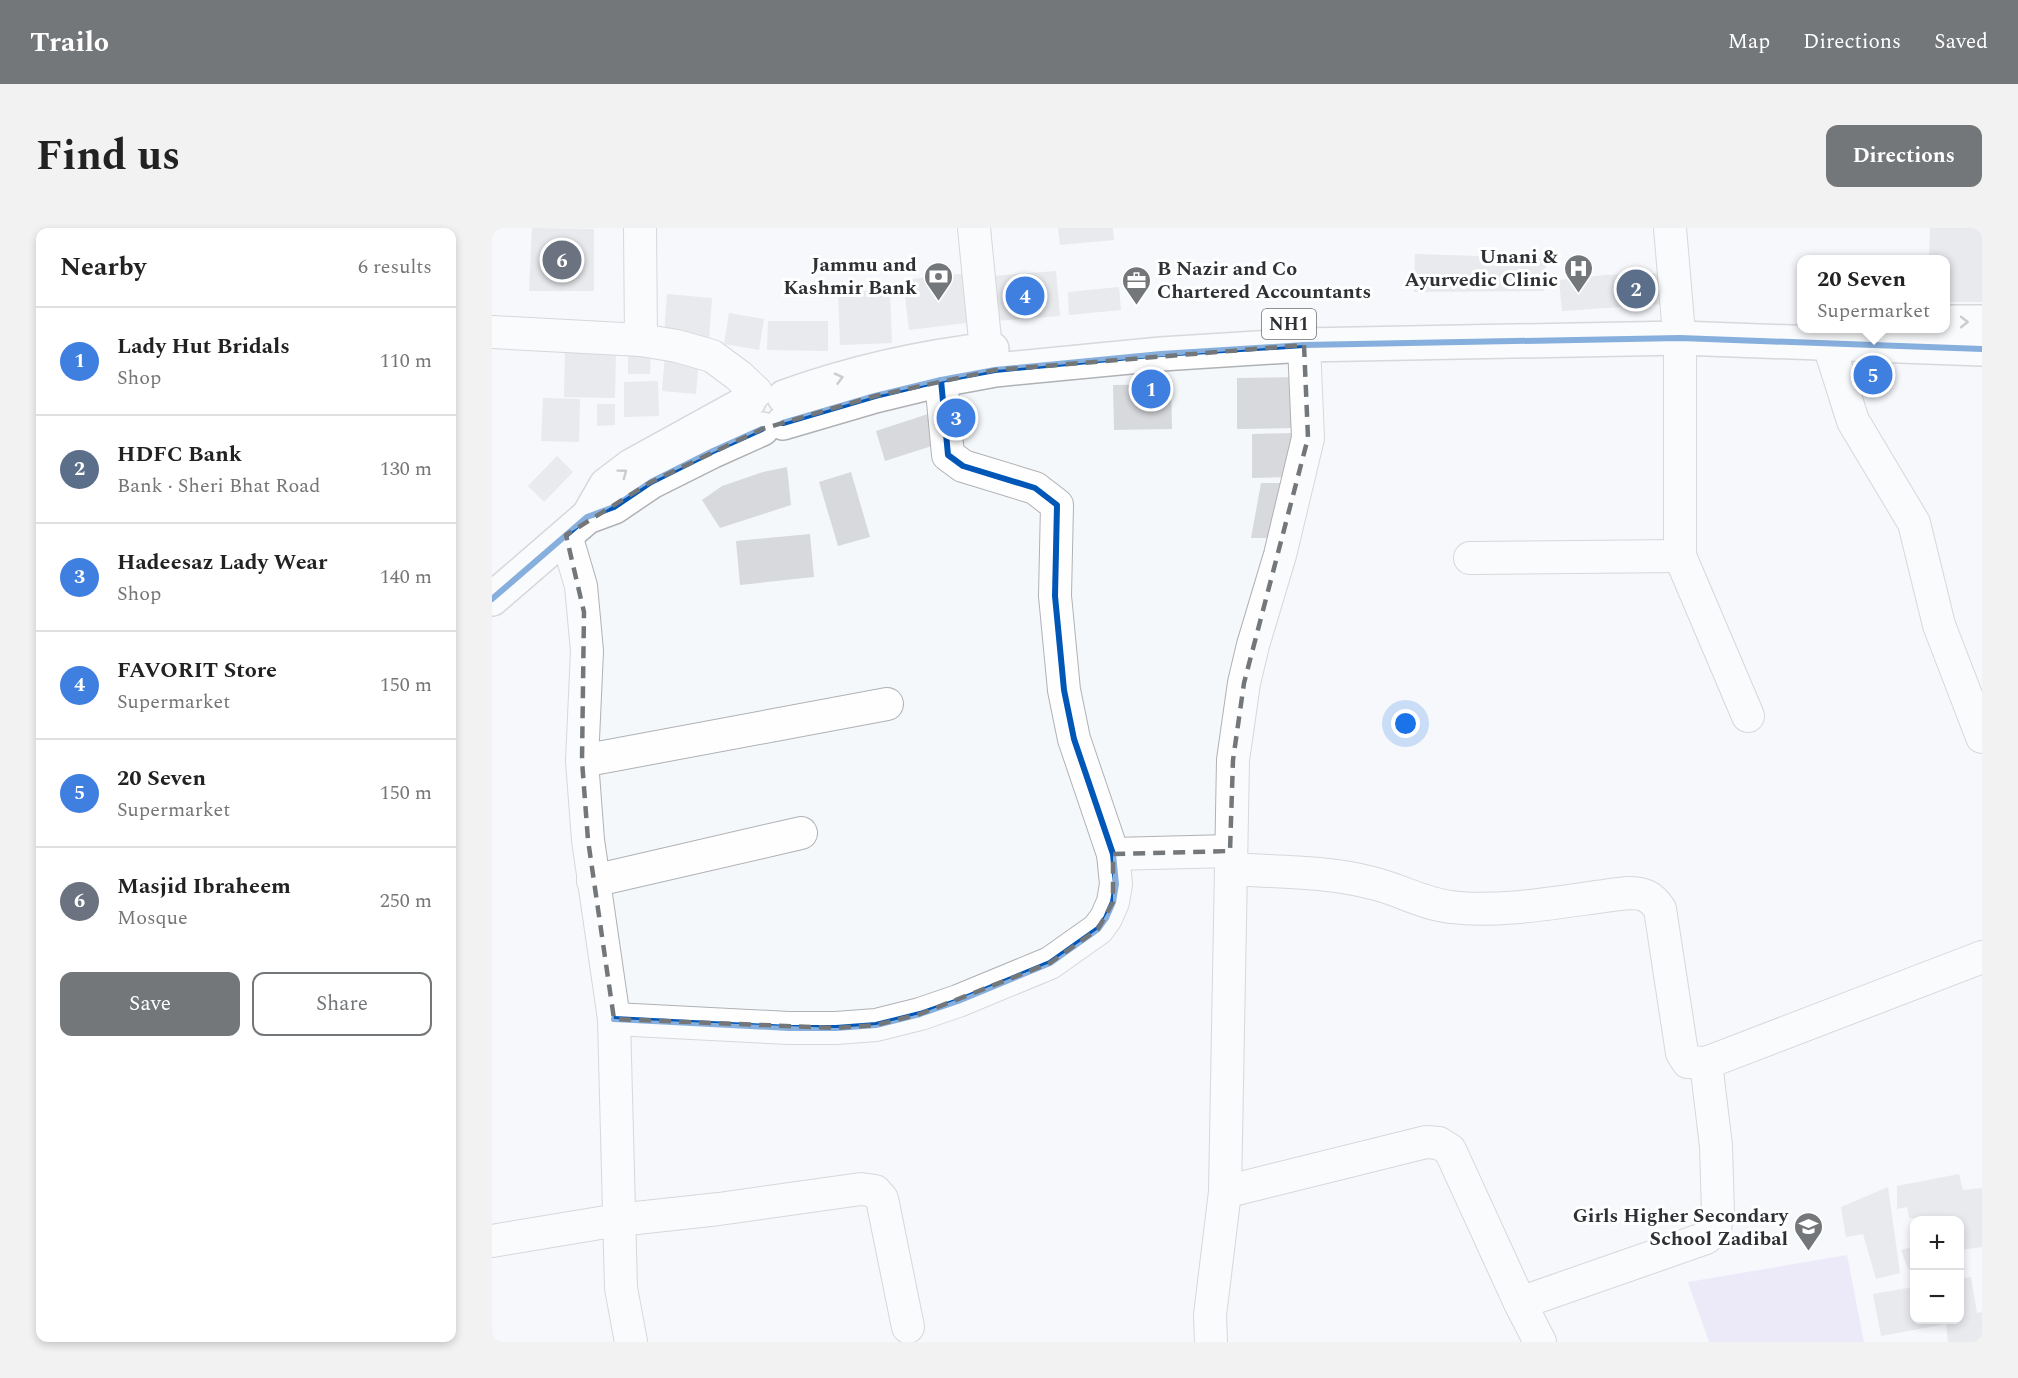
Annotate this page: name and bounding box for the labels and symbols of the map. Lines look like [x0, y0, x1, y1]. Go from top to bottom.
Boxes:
pin: 6 [542, 237, 582, 282]
place label: Unani & Ayurvedic Clinic [1405, 242, 1559, 295]
place label: Jammu and Kashmir Bank [783, 250, 917, 303]
hospital icon: Unani & Ayurvedic Clinic [1563, 252, 1595, 294]
place label: B Nazir and Co Chartered Accountants [1157, 254, 1371, 307]
bank icon: Jammu and Kashmir Bank [922, 260, 954, 302]
office icon: B Nazir and Co Chartered Accountants [1120, 264, 1152, 306]
pin: 2 [1616, 266, 1656, 312]
pin: 4 [1006, 274, 1044, 318]
road number: NH1 [1262, 309, 1316, 339]
one-way arrow [1959, 316, 1968, 328]
pin: 5 [1854, 352, 1892, 398]
pin: 1 [1132, 366, 1170, 412]
one-way arrow [834, 373, 844, 386]
pin: 3 [936, 396, 976, 441]
one-way arrow [616, 469, 627, 480]
your location [1391, 709, 1420, 738]
place label: Girls Higher Secondary School Zadibal [1573, 1201, 1789, 1254]
school or university icon: Girls Higher Secondary School Zadibal [1793, 1210, 1825, 1252]

